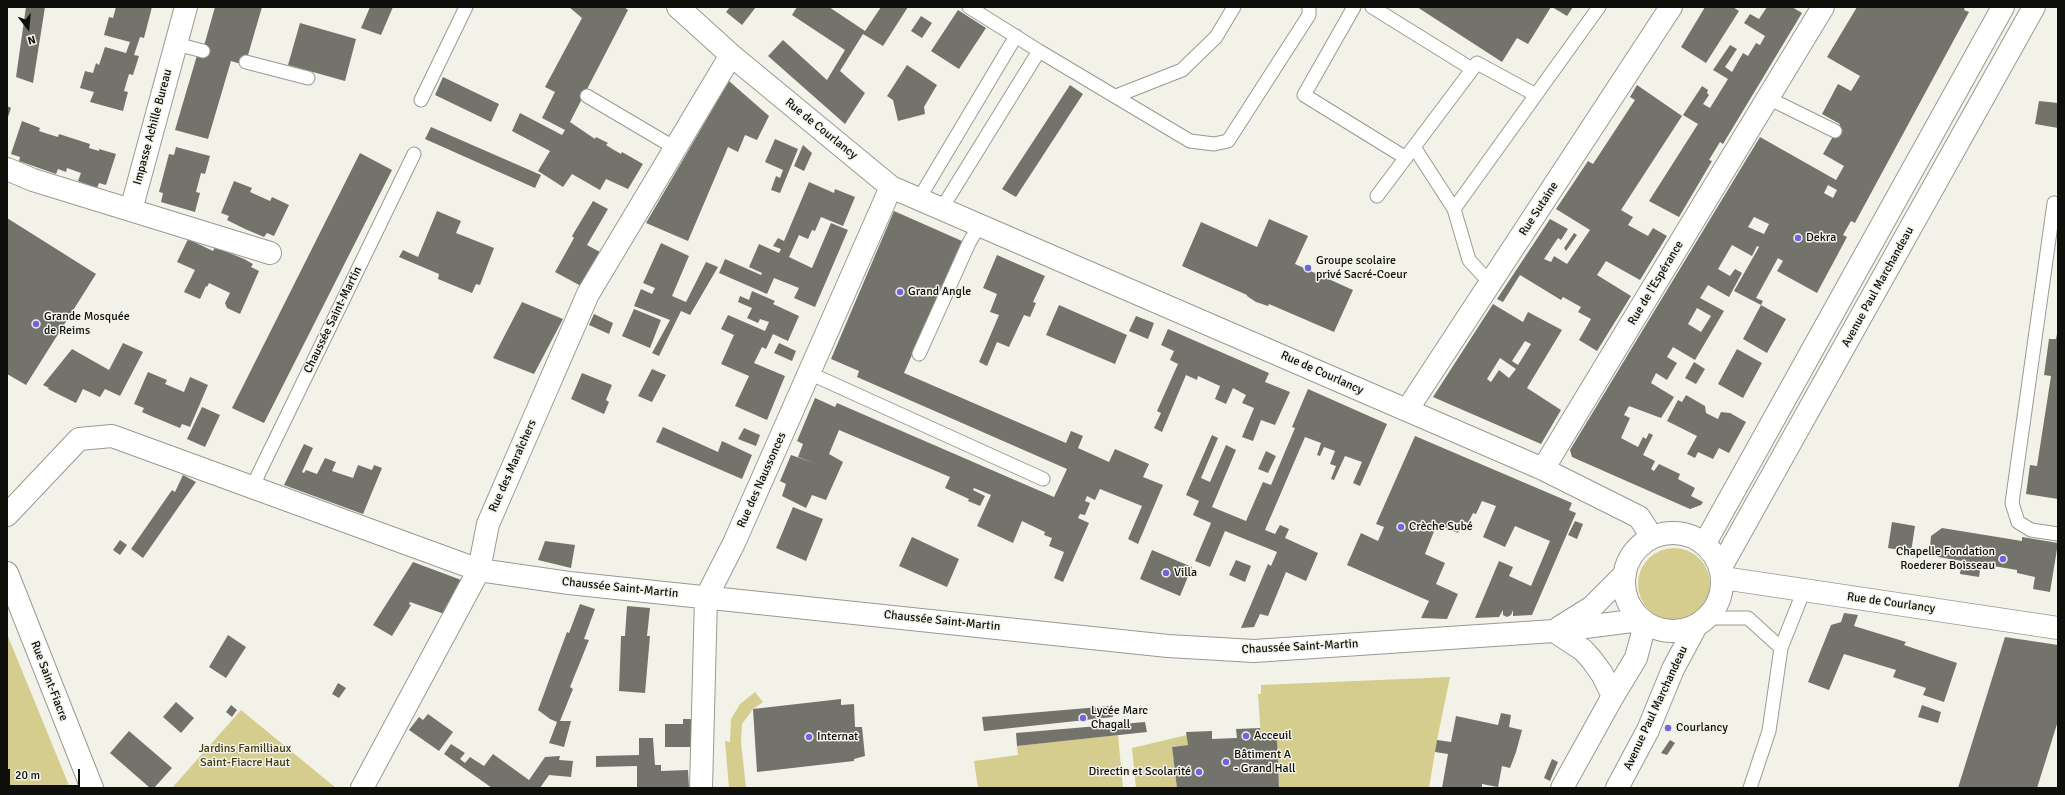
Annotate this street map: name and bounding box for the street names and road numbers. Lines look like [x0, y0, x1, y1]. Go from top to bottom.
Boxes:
street label: Impasse Achille Bureau [131, 67, 175, 187]
street label: Rue de Courlancy [782, 95, 860, 163]
street label: Rue Sutaine [1516, 179, 1562, 239]
street label: Avenue Paul Marchandeau [1839, 224, 1917, 350]
street label: Rue de l'Espérance [1625, 238, 1687, 328]
street label: Chaussée Saint-Martin [301, 264, 365, 376]
street label: Rue de Courlancy [1278, 348, 1366, 398]
street label: Rue des Maraîchers [486, 418, 540, 514]
street label: Rue des Naussonces [734, 430, 790, 530]
street label: Chaussée Saint-Martin [561, 575, 679, 601]
street label: Rue de Courlancy [1846, 590, 1936, 616]
street label: Chaussée Saint-Martin [883, 608, 1001, 634]
street label: Chaussée Saint-Martin [1241, 637, 1359, 657]
street label: Rue Saint-Fiacre [27, 639, 71, 723]
street label: Avenue Paul Marchandeau [1621, 644, 1691, 772]

